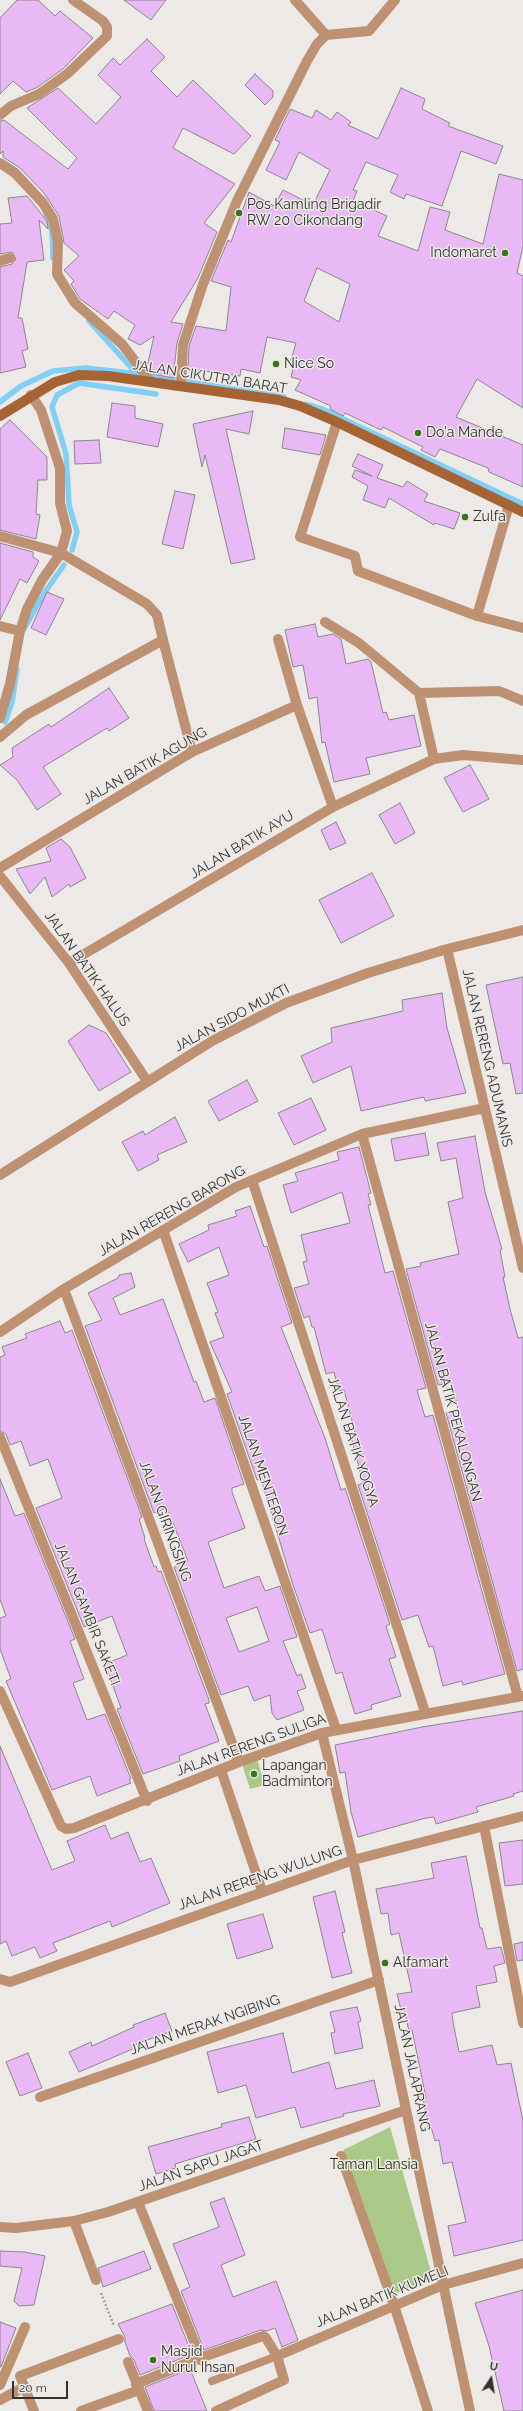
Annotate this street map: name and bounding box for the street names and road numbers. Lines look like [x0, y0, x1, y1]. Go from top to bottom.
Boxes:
street label: JALAN CIKUTRA BARAT [132, 357, 288, 397]
street label: JALAN BATIK AGUNG [80, 724, 210, 808]
street label: JALAN BATIK AYU [187, 807, 297, 883]
street label: JALAN BATIK HALUS [41, 908, 133, 1030]
street label: JALAN RERENG ADUMANIS [458, 967, 516, 1149]
street label: JALAN SIDO MUKTI [172, 981, 292, 1055]
street label: JALAN RERENG BARONG [96, 1162, 248, 1260]
street label: JALAN BATIK PEKALONGAN [421, 1320, 485, 1504]
street label: JALAN BATIK YOGYA [324, 1375, 382, 1509]
street label: JALAN MENTERON [234, 1412, 292, 1538]
street label: JALAN GIRINGSING [135, 1458, 195, 1584]
street label: JALAN GAMBIR SAKETI [51, 1540, 123, 1688]
street label: JALAN RERENG SULIGA [174, 1710, 328, 1780]
street label: JALAN RERENG WULUNG [176, 1842, 344, 1914]
street label: JALAN MERAK NGIBING [128, 1991, 282, 2059]
street label: JALAN JALAPRANG [390, 2003, 434, 2133]
street label: JALAN SAPU JAGAT [136, 2137, 266, 2195]
street label: JALAN BATIK KUMELI [313, 2263, 451, 2331]

